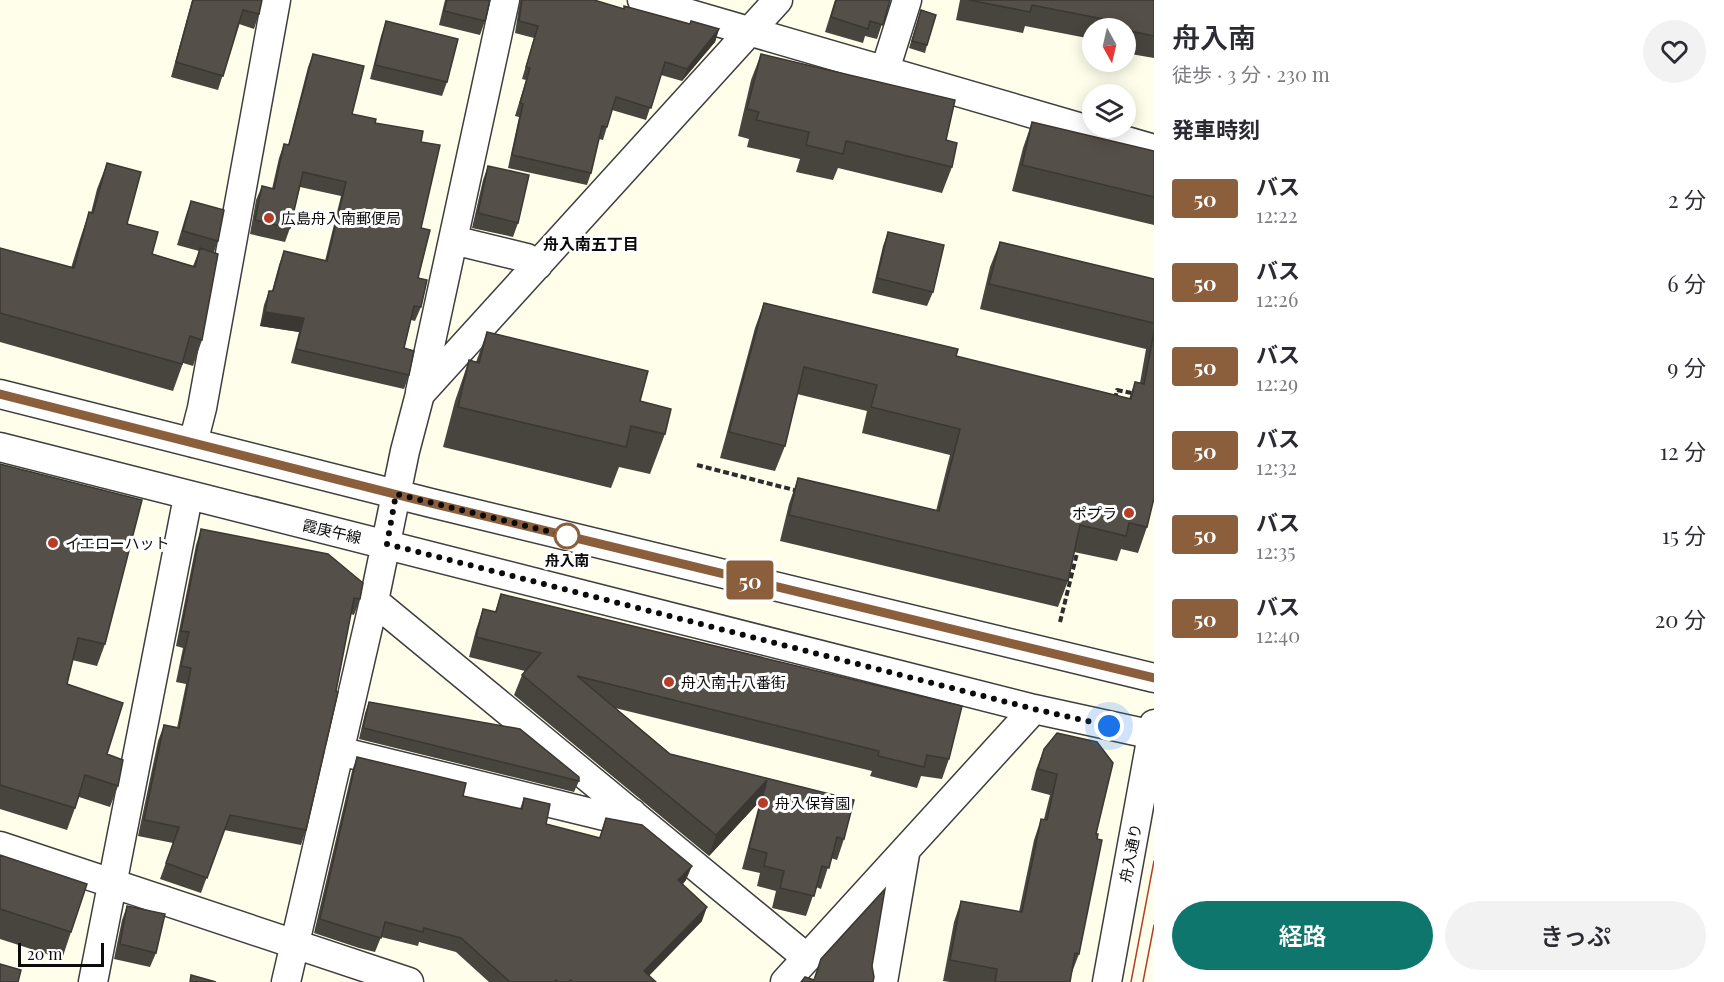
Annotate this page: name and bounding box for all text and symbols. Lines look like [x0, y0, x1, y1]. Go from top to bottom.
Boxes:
north arrow [1082, 18, 1136, 72]
map controls [1082, 18, 1136, 138]
text: 舟入南 [1172, 18, 1256, 55]
button: heart [1643, 20, 1706, 83]
text: 徒歩 · 3 分 · 230 m [1172, 60, 1330, 87]
button: layers [1082, 84, 1136, 138]
text: 発車時刻 [1172, 114, 1260, 144]
text: バス [1256, 171, 1300, 201]
text: 50 [1193, 184, 1217, 212]
text: 2 分 [1668, 184, 1706, 214]
text: 12:22 [1256, 201, 1297, 228]
place label: 広島舟入南郵便局 [281, 208, 401, 228]
marker: 広島舟入南郵便局 [262, 211, 276, 225]
district label: 舟入南五丁目 [543, 233, 639, 254]
text: バス [1256, 255, 1300, 285]
text: 50 [1193, 268, 1217, 296]
text: 6 分 [1667, 268, 1706, 298]
text: 12:26 [1256, 285, 1298, 312]
text: バス [1256, 339, 1300, 369]
text: 50 [1193, 352, 1217, 380]
text: 9 分 [1667, 352, 1706, 382]
text: 12:29 [1256, 369, 1298, 396]
text: バス [1256, 423, 1300, 453]
text: 50 [1193, 436, 1217, 464]
text: 12 分 [1660, 436, 1706, 466]
text: 12:32 [1256, 453, 1297, 480]
place label: ポプラ [1072, 503, 1117, 523]
marker: ポプラ [1122, 506, 1136, 520]
text: バス [1256, 507, 1300, 537]
street label: 霞庚午線 [301, 515, 363, 547]
text: 50 [1193, 520, 1217, 548]
text: 15 分 [1662, 520, 1706, 550]
marker: 舟入南 [554, 523, 580, 549]
place label: イエローハット [65, 533, 170, 553]
marker: イエローハット [46, 536, 60, 550]
text: 12:35 [1256, 537, 1296, 564]
place label: 舟入南 [544, 550, 590, 570]
line badge: 50 [723, 560, 777, 600]
text: 50 [738, 566, 762, 594]
text: バス [1256, 591, 1300, 621]
text: 50 [1193, 604, 1217, 632]
text: 20 分 [1655, 604, 1706, 634]
text: 12:40 [1256, 621, 1300, 648]
place label: 舟入南十八番街 [681, 672, 786, 692]
marker: 舟入南十八番街 [662, 675, 676, 689]
your location [1094, 711, 1124, 741]
place label: 舟入保育園 [775, 793, 850, 813]
marker: 舟入保育園 [756, 796, 770, 810]
street label: 舟入通り [1114, 822, 1146, 884]
button: 経路 [1172, 901, 1433, 970]
button: きっぷ [1445, 901, 1706, 970]
scale bar [18, 940, 104, 968]
text: 20 m [27, 943, 62, 964]

